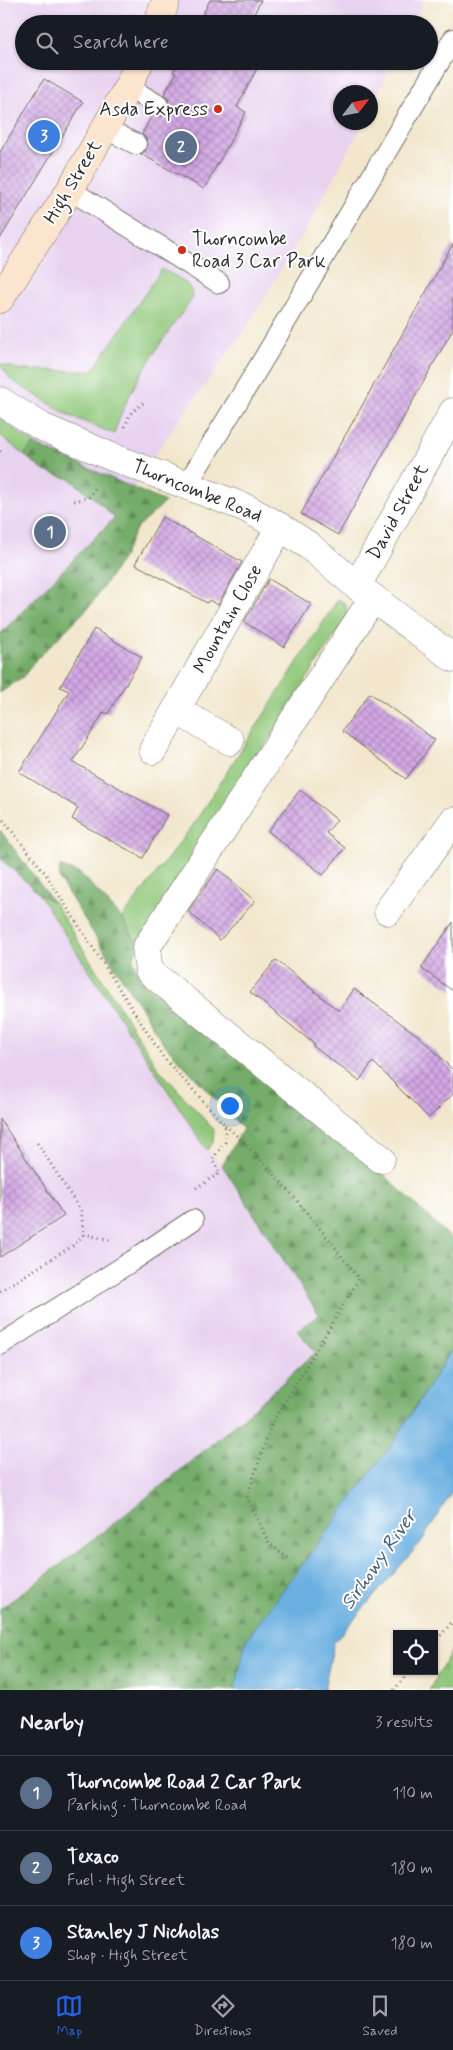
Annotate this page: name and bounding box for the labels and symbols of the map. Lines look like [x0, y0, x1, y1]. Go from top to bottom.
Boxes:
north arrow [333, 85, 378, 130]
place label: Asda Express [99, 97, 208, 122]
marker: Asda Express [212, 103, 224, 115]
pin: 3 [28, 117, 60, 155]
pin: 2 [165, 128, 197, 166]
street label: High Street [38, 135, 110, 230]
place label: Thorncombe Road 3 Car Park [192, 227, 326, 274]
marker: Thorncombe Road 3 Car Park [176, 244, 188, 256]
street label: Thorncombe Road [128, 454, 266, 528]
street label: David Street [361, 460, 435, 564]
pin: 1 [34, 513, 66, 551]
street label: Mountain Close [188, 560, 268, 678]
your location [217, 1093, 243, 1119]
water label: Sirhowy River [335, 1503, 425, 1615]

